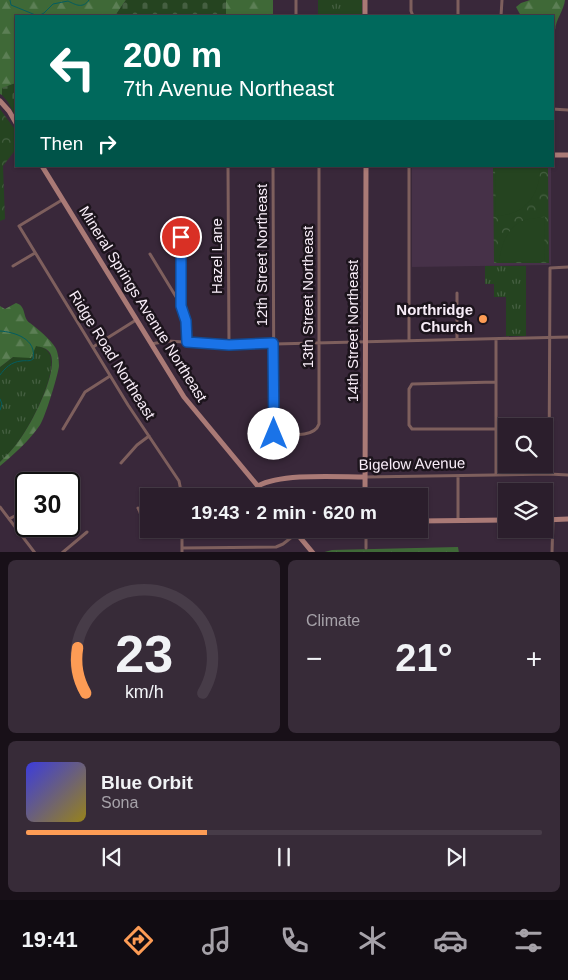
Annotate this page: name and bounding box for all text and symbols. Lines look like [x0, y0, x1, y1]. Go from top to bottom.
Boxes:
icon: left [40, 35, 105, 100]
text: 200 m [123, 35, 222, 74]
text: 7th Avenue Northeast [123, 76, 334, 101]
icon: right [93, 130, 121, 158]
text: Then [40, 133, 83, 154]
street label: 12th Street Northeast [253, 183, 270, 326]
street label: Mineral Springs Avenue Northeast [76, 203, 211, 405]
pin [160, 216, 202, 258]
street label: Hazel Lane [208, 218, 225, 294]
icon: arrive [167, 223, 195, 251]
street label: 13th Street Northeast [299, 225, 316, 368]
street label: 14th Street Northeast [344, 259, 361, 402]
street label: Ridge Road Northeast [66, 287, 159, 423]
place label: Northridge Church [396, 301, 473, 335]
marker: Northridge Church [477, 313, 489, 325]
position arrow [247, 407, 299, 459]
map controls [498, 418, 553, 538]
button: search [498, 418, 553, 473]
street label: Bigelow Avenue [359, 454, 465, 473]
speed limit sign: 30 [15, 472, 80, 537]
button: layers [498, 483, 553, 538]
text: 19:43 · 2 min · 620 m [191, 502, 377, 523]
text: Climate [306, 612, 360, 629]
text: 23 [115, 625, 173, 683]
text: 21° [395, 637, 453, 679]
text: − [306, 643, 322, 674]
text: + [526, 643, 542, 674]
text: km/h [125, 682, 163, 702]
text: Blue Orbit [101, 772, 193, 793]
text: Sona [101, 794, 138, 811]
icon: previous [98, 843, 126, 871]
icon: pause [270, 843, 298, 871]
icon: next [442, 843, 470, 871]
icon: directions [121, 923, 156, 958]
icon: music [199, 923, 234, 958]
icon: phone [277, 923, 312, 958]
icon: climate [355, 923, 390, 958]
icon: car [433, 923, 468, 958]
icon: filters [511, 923, 546, 958]
text: 19:41 [22, 927, 78, 952]

